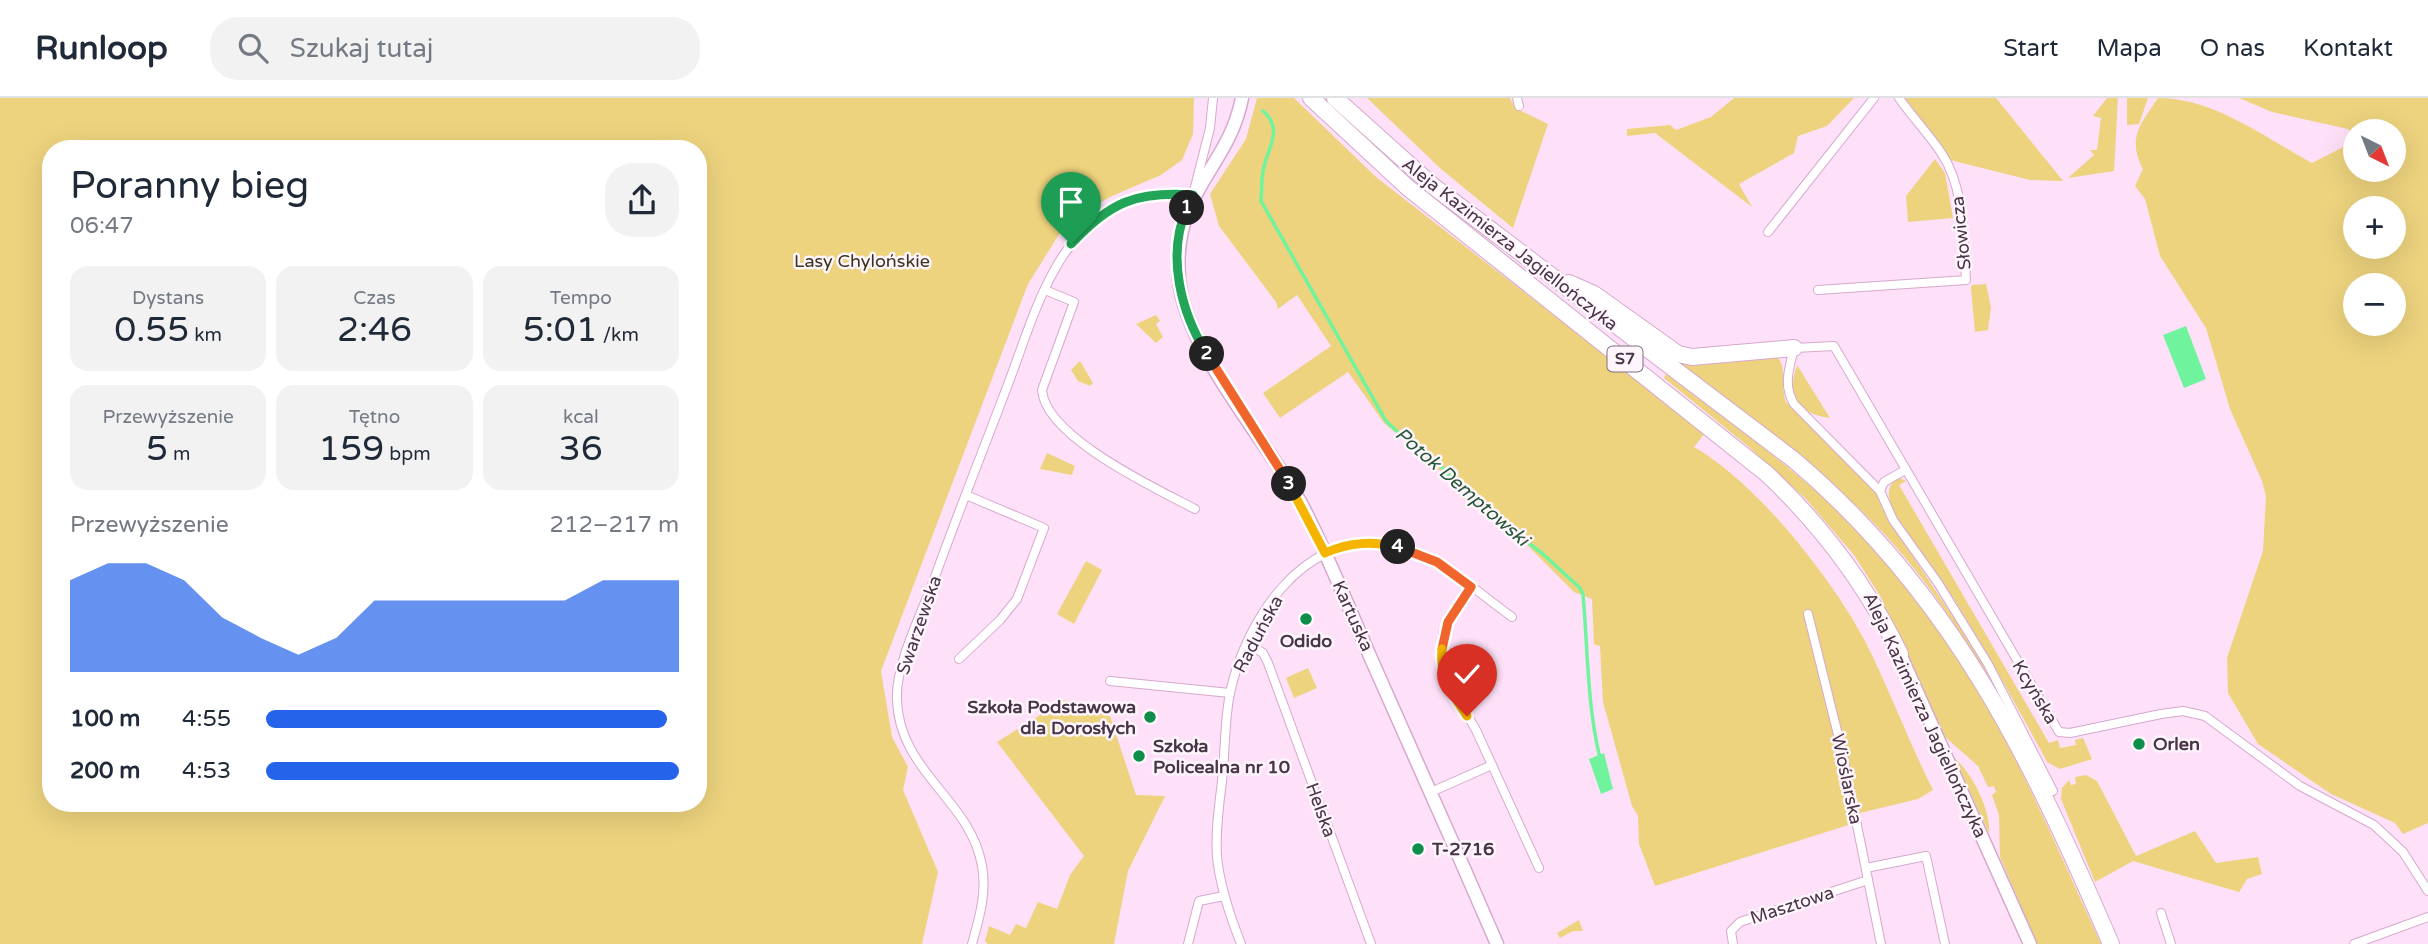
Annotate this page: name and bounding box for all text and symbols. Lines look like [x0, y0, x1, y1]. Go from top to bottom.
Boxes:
search box [210, 17, 700, 80]
text: Runloop [35, 29, 168, 68]
icon: search [234, 29, 272, 67]
text: Szukaj tutaj [290, 33, 433, 64]
text: Start [2003, 34, 2058, 63]
text: Mapa [2096, 34, 2162, 63]
text: O nas [2200, 34, 2265, 63]
text: Kontakt [2303, 34, 2393, 63]
north arrow [2343, 119, 2406, 182]
map controls [2343, 119, 2406, 336]
street label: Aleja Kazimierza Jagiellończyka [1398, 153, 1622, 335]
text: Poranny bieg [70, 163, 309, 209]
button: share [605, 163, 679, 237]
pin [1041, 172, 1101, 244]
icon: arrive [1052, 183, 1090, 221]
pin: 1 [1170, 190, 1204, 226]
street label: Słowicza [1946, 195, 1976, 271]
text: 1 [1181, 196, 1192, 218]
button: + [2343, 196, 2406, 259]
text: 06:47 [70, 212, 134, 240]
park label: Lasy Chylońskie [794, 250, 930, 272]
button: − [2343, 273, 2406, 336]
text: Dystans [132, 287, 204, 309]
text: Czas [353, 287, 396, 309]
text: Tempo [550, 287, 612, 309]
text: 0.55 [114, 309, 189, 351]
text: 2:46 [337, 309, 412, 351]
text: 5:01 [523, 309, 598, 351]
text: km [189, 324, 222, 346]
text: /km [598, 324, 639, 346]
pin: 2 [1190, 336, 1224, 372]
text: 2 [1201, 342, 1212, 364]
road number: S7 [1608, 346, 1642, 372]
text: Przewyższenie [103, 406, 234, 428]
text: Tętno [349, 406, 400, 428]
text: kcal [563, 406, 599, 428]
water label: Potok Demptowski [1391, 423, 1535, 552]
text: 5 [146, 428, 168, 470]
text: 159 [318, 428, 384, 470]
text: 36 [559, 428, 603, 470]
text: m [168, 443, 190, 465]
text: bpm [384, 443, 431, 465]
pin: 3 [1272, 466, 1306, 502]
text: 3 [1283, 472, 1294, 494]
text: Przewyższenie [70, 511, 229, 539]
text: 212–217 m [550, 511, 679, 539]
pin: 4 [1380, 530, 1416, 564]
text: 4 [1392, 535, 1403, 557]
street label: Swarzewska [892, 573, 946, 677]
street label: Kartuska [1328, 577, 1378, 655]
street label: Aleja Kazimierza Jagiellończyka [1858, 589, 1992, 841]
street label: Raduńska [1228, 591, 1288, 677]
marker: Odido [1298, 611, 1314, 627]
place label: Odido [1280, 630, 1332, 652]
pin [1437, 644, 1497, 716]
icon: check [1448, 655, 1486, 693]
street label: Kcyńska [2007, 656, 2063, 728]
place label: Szkoła Podstawowa dla Dorosłych [967, 696, 1136, 739]
text: 100 m [70, 705, 140, 733]
text: 4:55 [182, 705, 231, 733]
marker: Szkoła Podstawowa dla Dorosłych [1142, 709, 1158, 725]
street label: Wioślarska [1827, 732, 1867, 826]
place label: Orlen [2153, 733, 2200, 755]
place label: Szkoła Policealna nr 10 [1153, 735, 1290, 778]
marker: Orlen [2131, 736, 2147, 752]
marker: Szkoła Policealna nr 10 [1131, 748, 1147, 764]
text: 200 m [70, 757, 140, 785]
text: 4:53 [182, 757, 231, 785]
street label: Helska [1301, 780, 1341, 840]
place label: T-2716 [1431, 838, 1494, 860]
marker: T-2716 [1410, 841, 1426, 857]
street label: Masztowa [1747, 881, 1837, 929]

